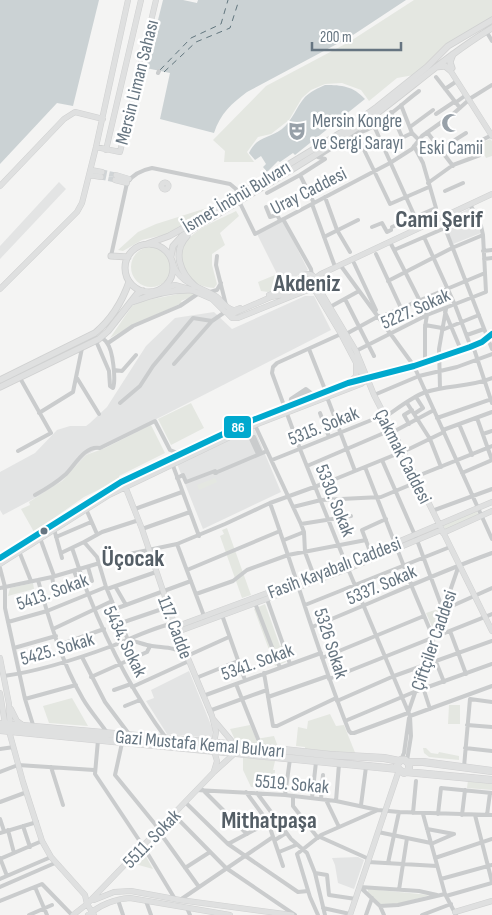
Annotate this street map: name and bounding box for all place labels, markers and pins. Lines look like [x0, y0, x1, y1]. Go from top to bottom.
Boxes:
place label: Mersin Kongre ve Sergi Sarayı [312, 110, 403, 155]
mosque icon: Eski Camii [440, 112, 462, 134]
theatre icon: Mersin Kongre ve Sergi Sarayı [286, 120, 308, 142]
place label: Eski Camii [419, 137, 483, 160]
unlabelled marker [39, 526, 49, 536]

